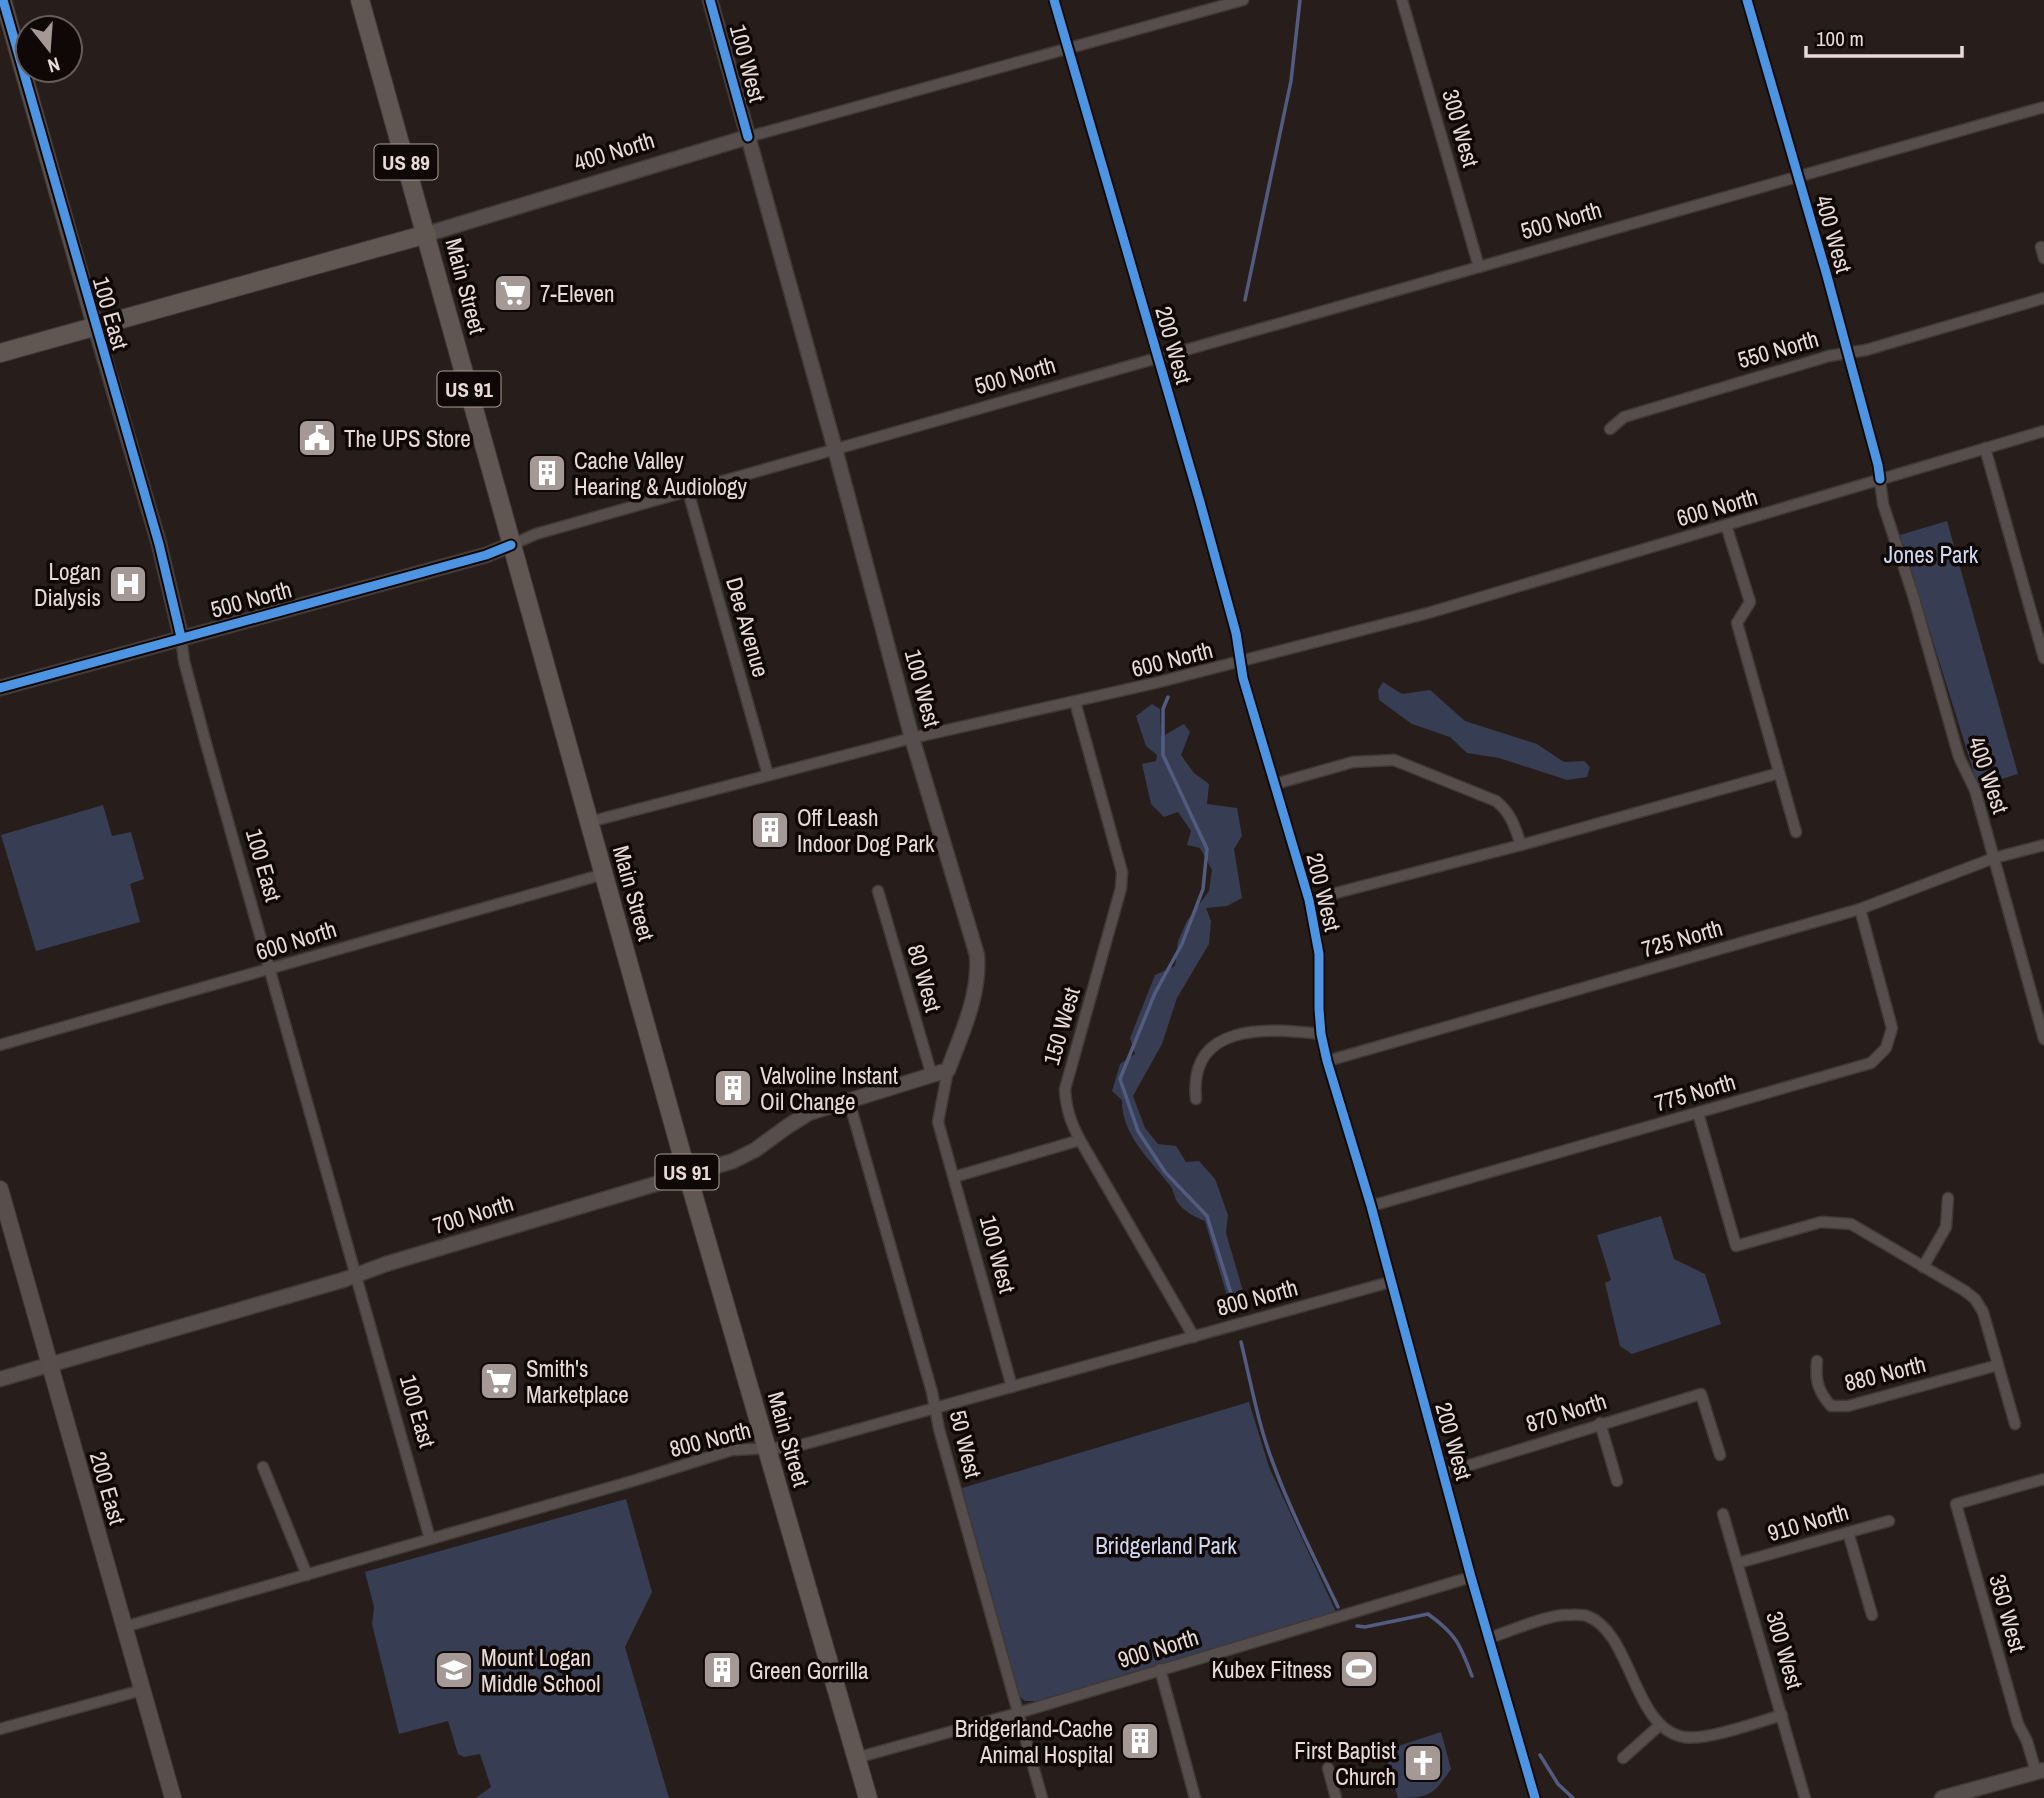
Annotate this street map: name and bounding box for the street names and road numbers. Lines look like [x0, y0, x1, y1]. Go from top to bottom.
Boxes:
street label: 100 West [723, 21, 773, 105]
street label: 300 West [1435, 86, 1487, 170]
street label: 400 North [570, 124, 658, 178]
road number: US 89 [374, 144, 438, 180]
street label: 400 West [1808, 192, 1860, 276]
street label: 500 North [1517, 194, 1605, 246]
street label: Main Street [438, 235, 494, 337]
street label: 100 East [86, 273, 136, 353]
street label: 200 West [1148, 303, 1200, 387]
street label: 550 North [1734, 323, 1822, 375]
street label: 500 North [971, 349, 1059, 401]
road number: US 91 [438, 372, 500, 406]
street label: 600 North [1673, 481, 1761, 533]
street label: 500 North [207, 573, 295, 625]
street label: Dee Avenue [719, 573, 777, 681]
street label: 600 North [1128, 634, 1216, 684]
street label: 100 West [898, 646, 948, 730]
street label: 400 West [1961, 732, 2017, 818]
street label: 100 East [239, 825, 289, 905]
street label: Main Street [606, 842, 662, 944]
street label: 200 West [1299, 850, 1349, 934]
street label: 725 North [1638, 912, 1726, 964]
street label: 600 North [252, 913, 340, 967]
street label: 80 West [901, 941, 949, 1015]
street label: 150 West [1035, 984, 1087, 1068]
street label: 775 North [1651, 1066, 1739, 1118]
road number: US 91 [656, 1154, 718, 1190]
street label: 700 North [429, 1187, 517, 1241]
street label: 100 West [973, 1212, 1023, 1296]
street label: 800 North [1213, 1271, 1301, 1323]
street label: 880 North [1841, 1348, 1929, 1398]
street label: 100 East [393, 1371, 443, 1451]
street label: 870 North [1522, 1385, 1610, 1439]
street label: Main Street [761, 1388, 817, 1490]
street label: 200 West [1428, 1399, 1480, 1483]
street label: 50 West [943, 1407, 989, 1481]
street label: 800 North [666, 1414, 754, 1464]
street label: 200 East [83, 1448, 133, 1528]
street label: 910 North [1764, 1496, 1852, 1548]
street label: 350 West [1982, 1571, 2034, 1655]
street label: 300 West [1759, 1608, 1811, 1692]
street label: 900 North [1114, 1621, 1202, 1675]

